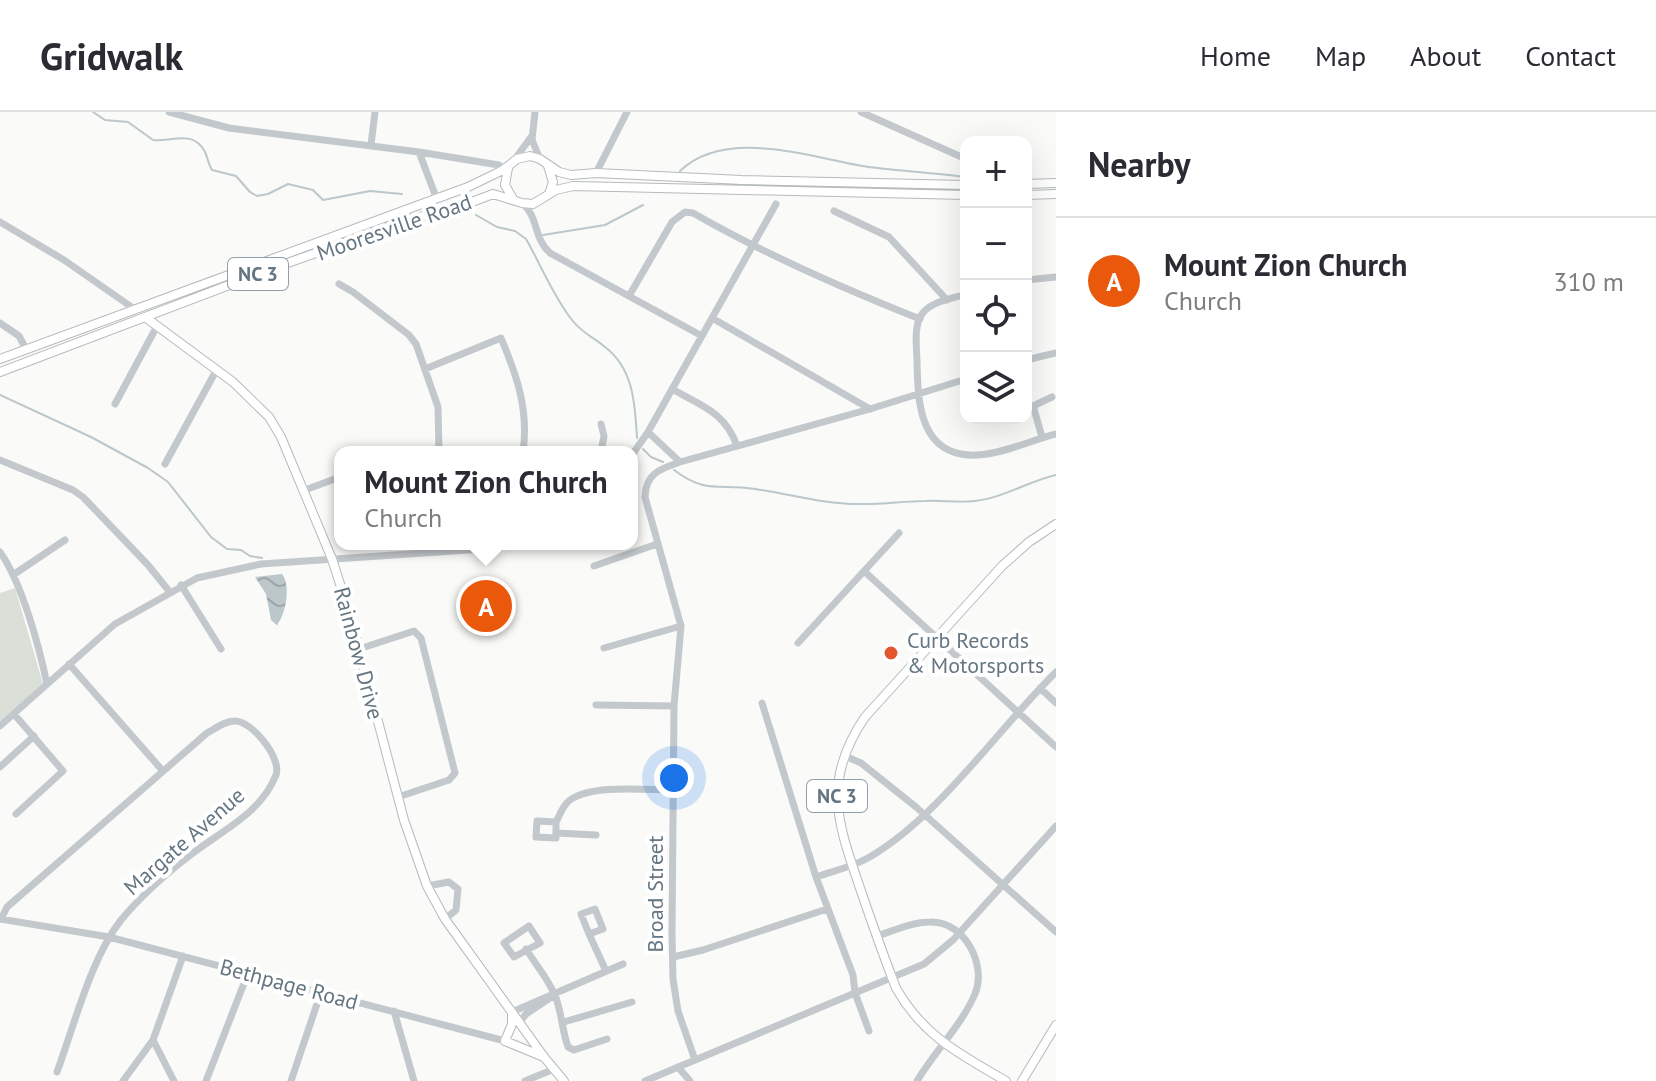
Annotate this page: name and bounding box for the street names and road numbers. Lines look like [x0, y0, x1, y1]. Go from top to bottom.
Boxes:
street label: Mooresville Road [313, 187, 475, 267]
road number: NC 3 [228, 258, 288, 290]
street label: Rainbow Drive [328, 584, 390, 722]
road number: NC 3 [807, 780, 867, 812]
street label: Margate Avenue [118, 781, 250, 901]
street label: Broad Street [641, 835, 669, 952]
street label: Bethpage Road [217, 952, 361, 1016]

